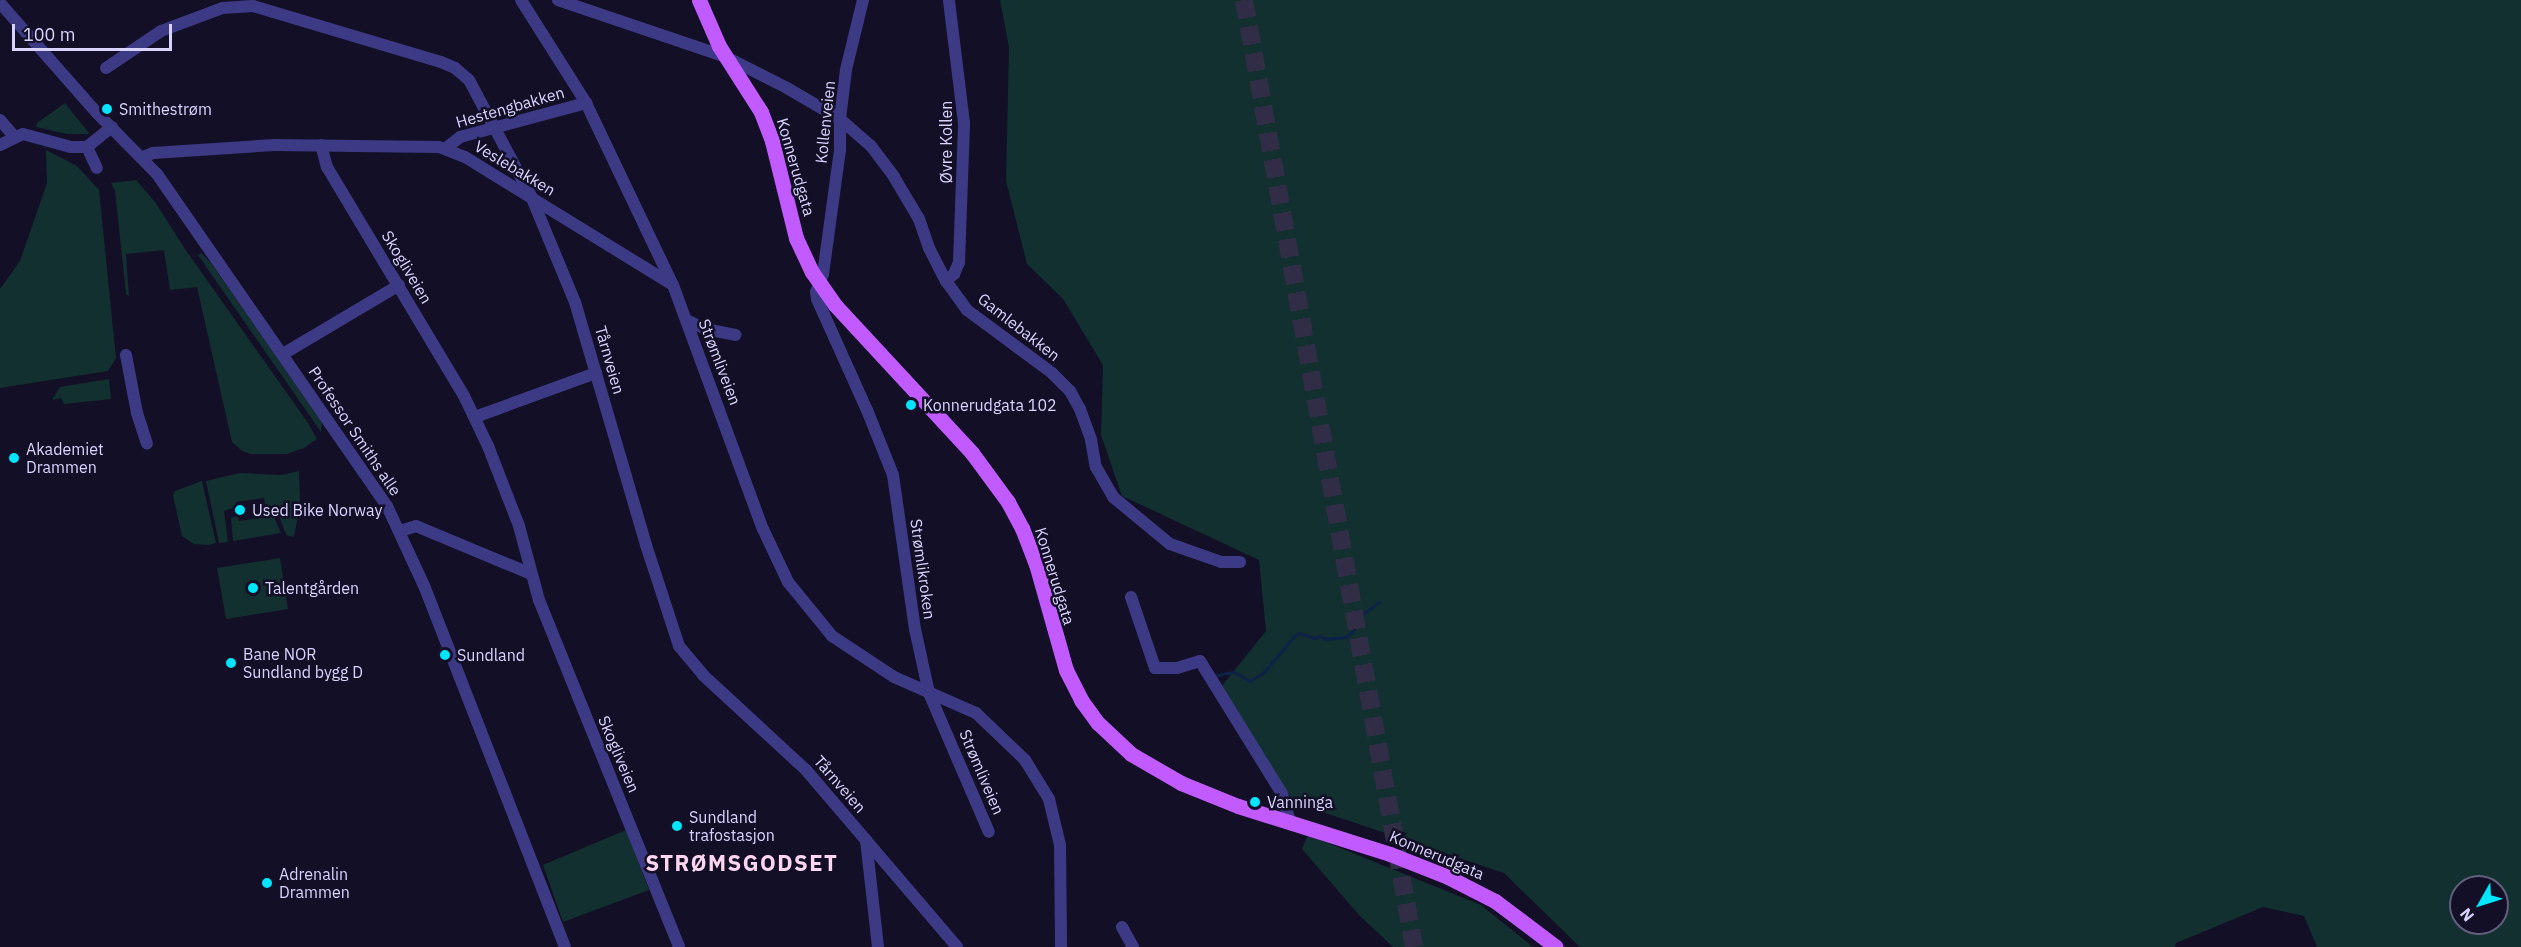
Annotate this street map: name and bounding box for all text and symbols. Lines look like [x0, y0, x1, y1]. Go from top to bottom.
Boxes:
scale bar [15, 12, 176, 50]
text: 100 m [23, 23, 75, 46]
street label: Kollenveien [811, 79, 839, 165]
street label: Hestengbakken [454, 82, 566, 132]
place label: Smithestrøm [119, 99, 212, 119]
street label: Øvre Kollen [936, 101, 956, 183]
marker: Smithestrøm [100, 102, 114, 116]
street label: Konnerudgata [773, 116, 819, 218]
street label: Veslebakken [471, 136, 559, 200]
street label: Skogliveien [378, 227, 436, 307]
street label: Gamlebakken [974, 289, 1064, 365]
street label: Strømliveien [695, 316, 745, 408]
street label: Tårnveien [591, 324, 629, 396]
street label: Professor Smiths alle [305, 363, 405, 499]
place label: Konnerudgata 102 [923, 395, 1057, 415]
marker: Konnerudgata 102 [904, 398, 918, 412]
place label: Akademiet Drammen [26, 439, 104, 477]
marker: Akademiet Drammen [7, 451, 21, 465]
place label: Used Bike Norway [252, 500, 382, 520]
marker: Used Bike Norway [233, 503, 247, 517]
street label: Strømlikroken [906, 517, 940, 621]
street label: Konnerudgata [1031, 525, 1079, 627]
place label: Talentgården [265, 578, 359, 598]
marker: Talentgården [246, 581, 260, 595]
place label: Bane NOR Sundland bygg D [243, 644, 363, 682]
place label: Sundland [457, 645, 525, 665]
marker: Sundland [438, 648, 452, 662]
marker: Bane NOR Sundland bygg D [224, 656, 238, 670]
street label: Skogliveien [594, 713, 644, 795]
street label: Strømliveien [955, 727, 1009, 817]
street label: Tårnveien [810, 751, 870, 817]
place label: Vanninga [1267, 792, 1333, 812]
marker: Vanninga [1248, 795, 1262, 809]
place label: Sundland trafostasjon [689, 807, 775, 845]
marker: Sundland trafostasjon [670, 819, 684, 833]
street label: Konnerudgata [1387, 826, 1487, 884]
district label: STRØMSGODSET [646, 850, 838, 876]
place label: Adrenalin Drammen [279, 864, 350, 902]
north arrow [2449, 875, 2509, 935]
marker: Adrenalin Drammen [260, 876, 274, 890]
text: N [2455, 904, 2478, 926]

